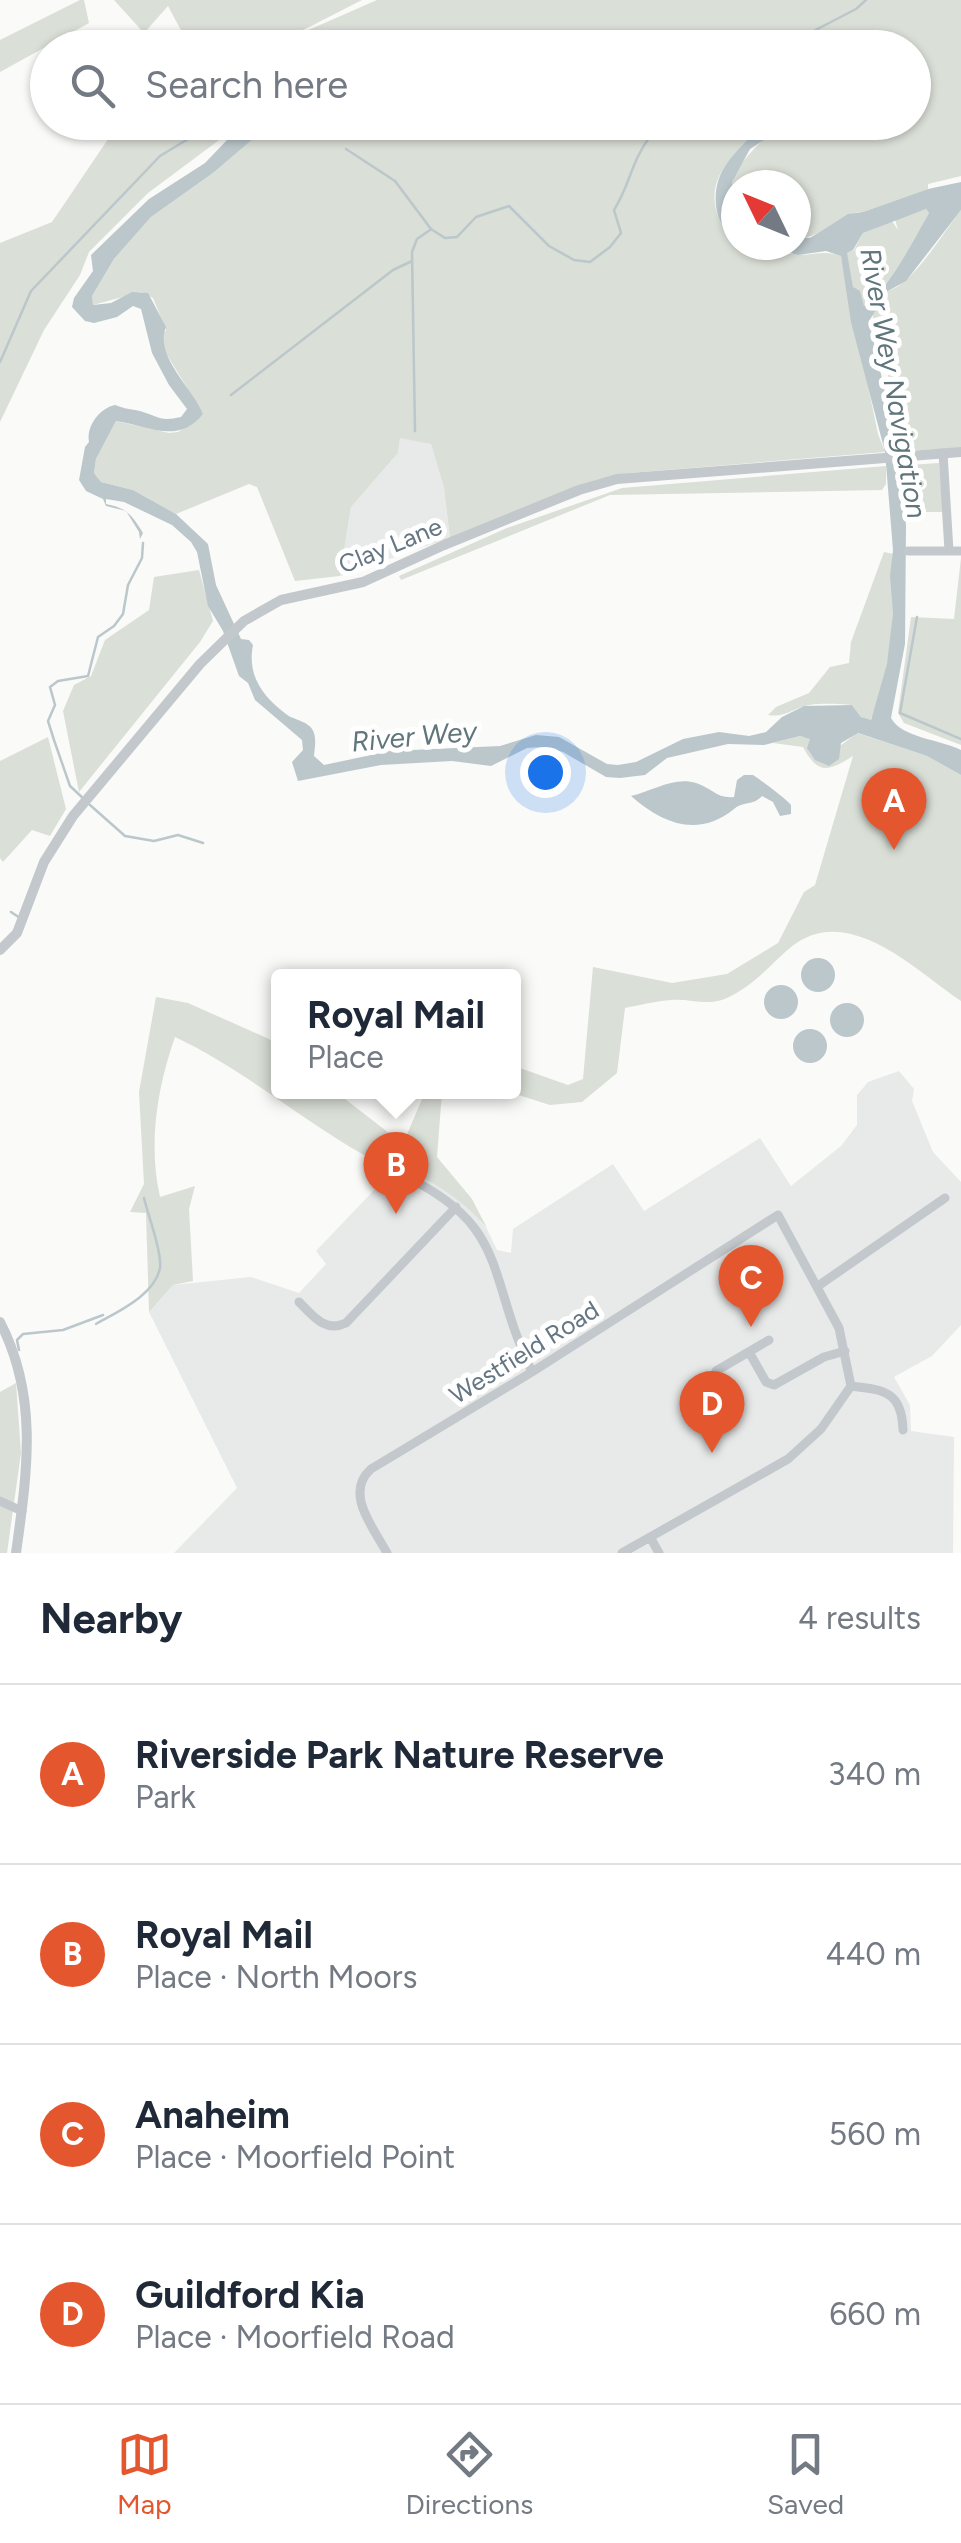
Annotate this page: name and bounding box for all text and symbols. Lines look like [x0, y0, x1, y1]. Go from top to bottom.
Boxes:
search box [30, 30, 931, 140]
icon: search [65, 58, 120, 113]
text: Search here [145, 62, 348, 108]
north arrow [721, 170, 811, 260]
water label: River Wey Navigation [853, 245, 935, 521]
street label: Clay Lane [334, 511, 446, 579]
water label: River Wey [350, 713, 479, 758]
your location [520, 747, 571, 798]
pin: A [862, 768, 926, 850]
popup [271, 969, 521, 1099]
text: Royal Mail [307, 992, 485, 1038]
text: Place [307, 1038, 384, 1076]
pin: B [364, 1132, 428, 1214]
pin: C [718, 1244, 784, 1327]
street label: Westfield Road [444, 1294, 604, 1410]
pin: D [680, 1370, 744, 1453]
text: Nearby [40, 1593, 182, 1644]
text: 4 results [798, 1599, 921, 1637]
text: Riverside Park Nature Reserve [135, 1732, 664, 1778]
text: A [61, 1755, 84, 1793]
text: 340 m [828, 1755, 921, 1793]
text: Park [135, 1778, 196, 1816]
text: Royal Mail [135, 1912, 313, 1958]
text: B [63, 1935, 82, 1973]
text: 440 m [826, 1935, 921, 1973]
text: Place · North Moors [135, 1958, 418, 1996]
text: Anaheim [135, 2092, 290, 2138]
text: C [61, 2115, 84, 2153]
text: 560 m [829, 2115, 921, 2153]
text: Place · Moorfield Point [135, 2138, 455, 2176]
text: Guildford Kia [135, 2272, 365, 2318]
text: D [61, 2295, 84, 2333]
text: 660 m [829, 2295, 921, 2333]
text: Place · Moorfield Road [135, 2318, 455, 2356]
tab: Map [117, 2427, 172, 2521]
tab: Directions [406, 2427, 533, 2521]
tab: Saved [767, 2427, 844, 2521]

